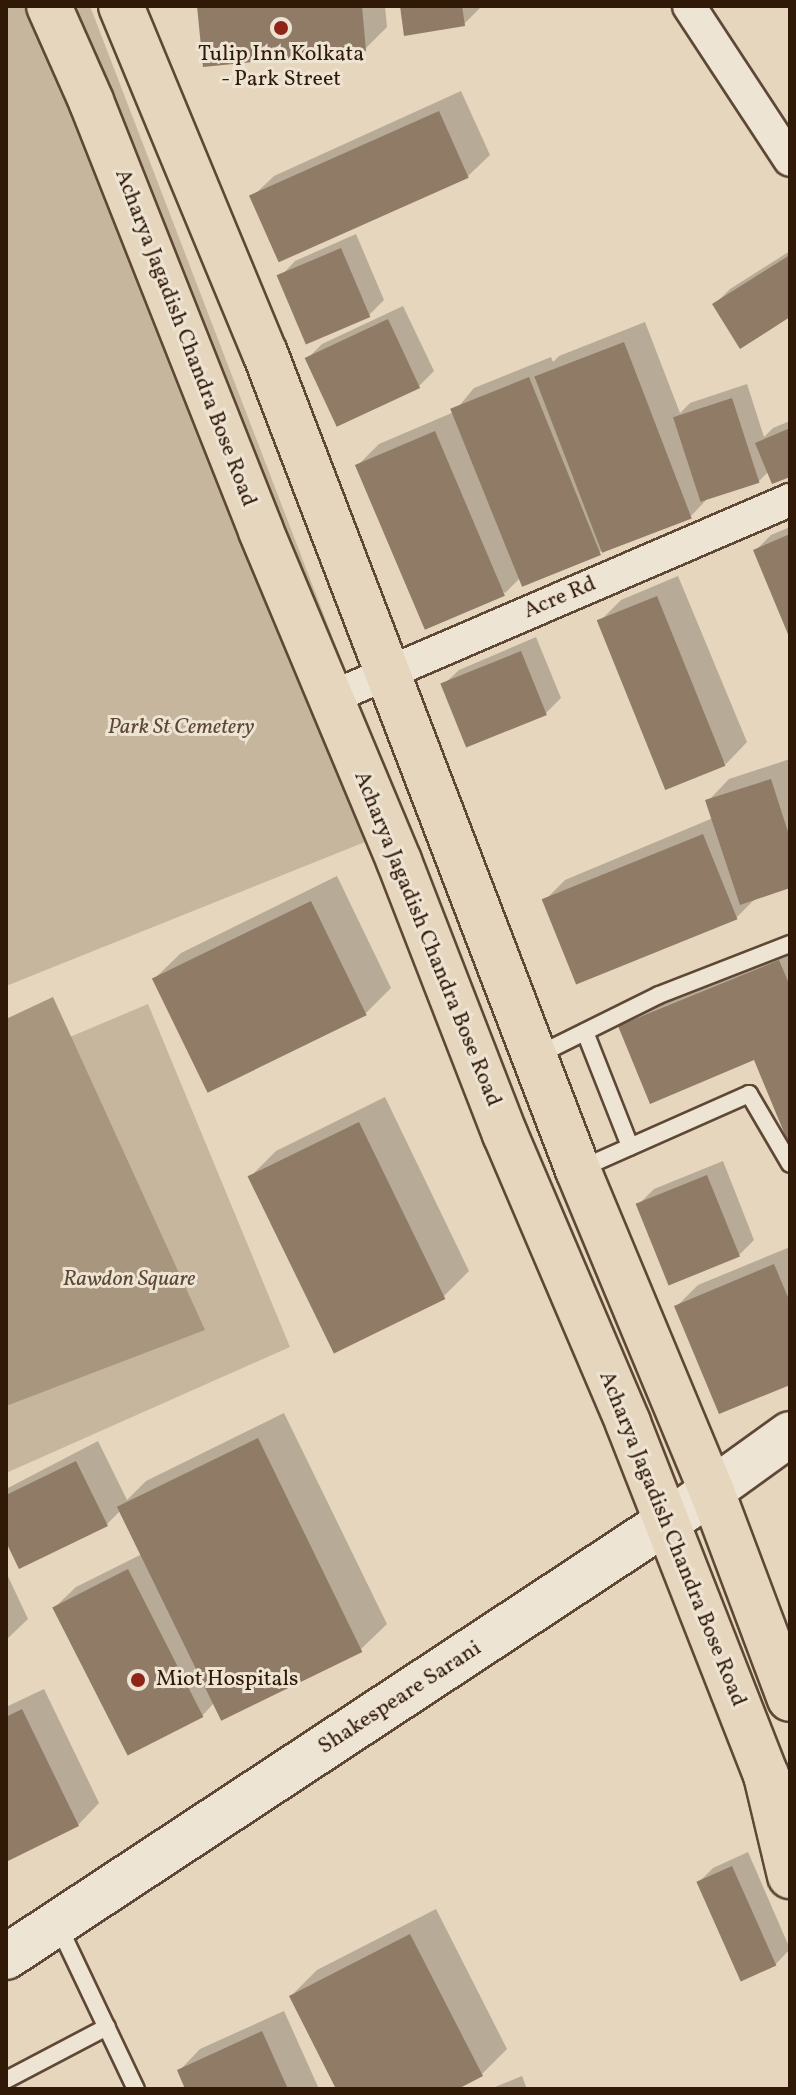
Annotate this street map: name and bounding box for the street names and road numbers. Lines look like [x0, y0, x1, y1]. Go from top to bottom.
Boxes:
street label: Acharya Jagadish Chandra Bose Road [108, 166, 262, 510]
street label: Acre Rd [520, 571, 600, 625]
street label: Acharya Jagadish Chandra Bose Road [347, 768, 507, 1110]
street label: Acharya Jagadish Chandra Bose Road [592, 1368, 752, 1710]
street label: Shakespeare Sarani [314, 1636, 486, 1760]

